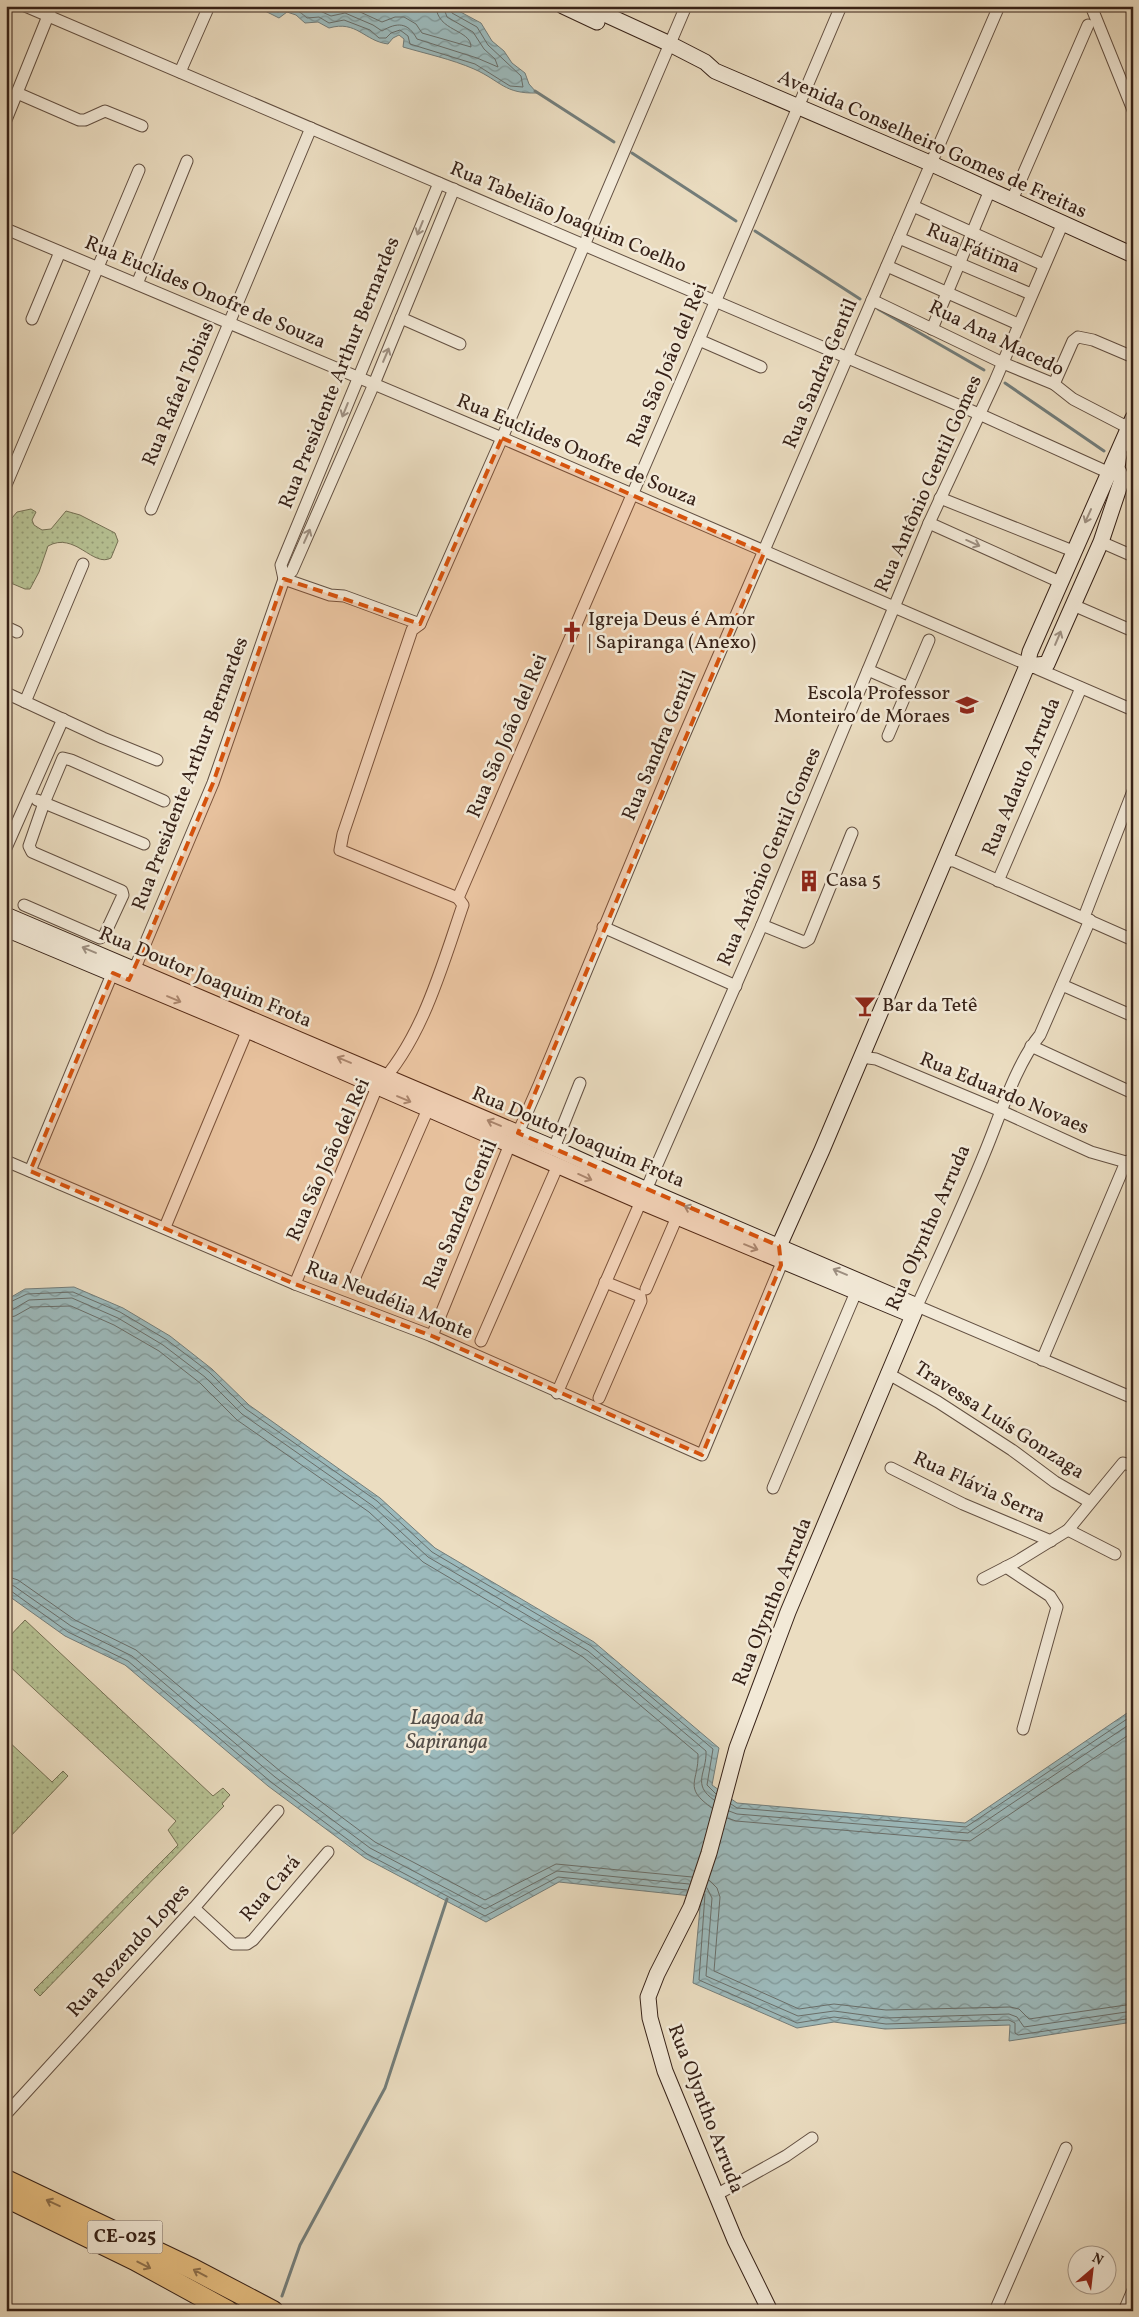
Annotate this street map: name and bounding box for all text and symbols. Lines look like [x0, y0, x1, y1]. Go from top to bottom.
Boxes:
street label: Avenida Conselheiro Gomes de Freitas [773, 64, 1091, 226]
street label: Rua Tabelião Joaquim Coelho [445, 155, 691, 281]
street label: Rua Fátima [922, 217, 1024, 281]
one-way arrow [415, 220, 424, 235]
street label: Rua Euclides Onofre de Souza [80, 229, 330, 357]
street label: Rua Presidente Arthur Bernardes [273, 233, 407, 513]
street label: Rua São João del Rei [621, 279, 715, 451]
street label: Rua Ana Macedo [923, 294, 1069, 384]
street label: Rua Sandra Gentil [777, 295, 865, 453]
street label: Rua Rafael Tobias [136, 317, 222, 471]
one-way arrow [382, 348, 391, 363]
street label: Rua Antônio Gentil Gomes [868, 371, 990, 597]
street label: Rua Euclides Onofre de Souza [452, 387, 702, 515]
one-way arrow [339, 403, 348, 418]
one-way arrow [1083, 508, 1093, 523]
one-way arrow [302, 529, 312, 544]
one-way arrow [965, 539, 980, 548]
place label: Igreja Deus é Amor | Sapiranga (Anexo) [588, 606, 756, 657]
church icon: Igreja Deus é Amor | Sapiranga (Anexo) [559, 619, 585, 645]
one-way arrow [1054, 631, 1064, 646]
street label: Rua Presidente Arthur Bernardes [126, 633, 256, 915]
street label: Rua São João del Rei [461, 650, 555, 822]
street label: Rua Sandra Gentil [616, 667, 704, 825]
place label: Escola Professor Monteiro de Moraes [774, 680, 950, 731]
school or university icon: Escola Professor Monteiro de Moraes [954, 692, 980, 718]
street label: Rua Adauto Arruda [976, 693, 1068, 861]
street label: Rua Antônio Gentil Gomes [711, 743, 829, 971]
place label: Casa 5 [826, 867, 881, 895]
building icon: Casa 5 [796, 868, 822, 894]
street label: Rua Doutor Joaquim Frota [94, 920, 316, 1036]
one-way arrow [82, 945, 97, 954]
place label: Bar da Tetê [882, 992, 978, 1020]
bar icon: Bar da Tetê [852, 993, 878, 1019]
one-way arrow [166, 995, 181, 1005]
street label: Rua Eduardo Novaes [915, 1046, 1093, 1142]
one-way arrow [337, 1054, 352, 1064]
street label: Rua São João del Rei [280, 1074, 378, 1246]
street label: Rua Doutor Joaquim Frota [467, 1080, 689, 1196]
one-way arrow [396, 1094, 411, 1104]
one-way arrow [487, 1117, 502, 1127]
street label: Rua Sandra Gentil [417, 1136, 505, 1294]
street label: Rua Olyntho Arruda [880, 1140, 978, 1316]
one-way arrow [577, 1173, 592, 1182]
one-way arrow [684, 1203, 699, 1213]
one-way arrow [743, 1243, 758, 1252]
street label: Rua Neudélia Monte [301, 1255, 477, 1347]
one-way arrow [833, 1266, 848, 1276]
street label: Travessa Luís Gonzaga [908, 1355, 1090, 1487]
street label: Rua Flávia Serra [908, 1445, 1050, 1531]
street label: Rua Olyntho Arruda [726, 1514, 820, 1690]
water label: Lagoa da Sapiranga [406, 1704, 488, 1757]
street label: Rua Cará [234, 1849, 308, 1928]
street label: Rua Rozendo Lopes [61, 1878, 197, 2024]
street label: Rua Olyntho Arruda [660, 2020, 750, 2198]
one-way arrow [46, 2198, 61, 2207]
road number: CE-025 [88, 2220, 162, 2254]
north arrow [1066, 2244, 1116, 2294]
text: N [1088, 2249, 1106, 2271]
one-way arrow [136, 2261, 151, 2270]
one-way arrow [193, 2268, 208, 2277]

